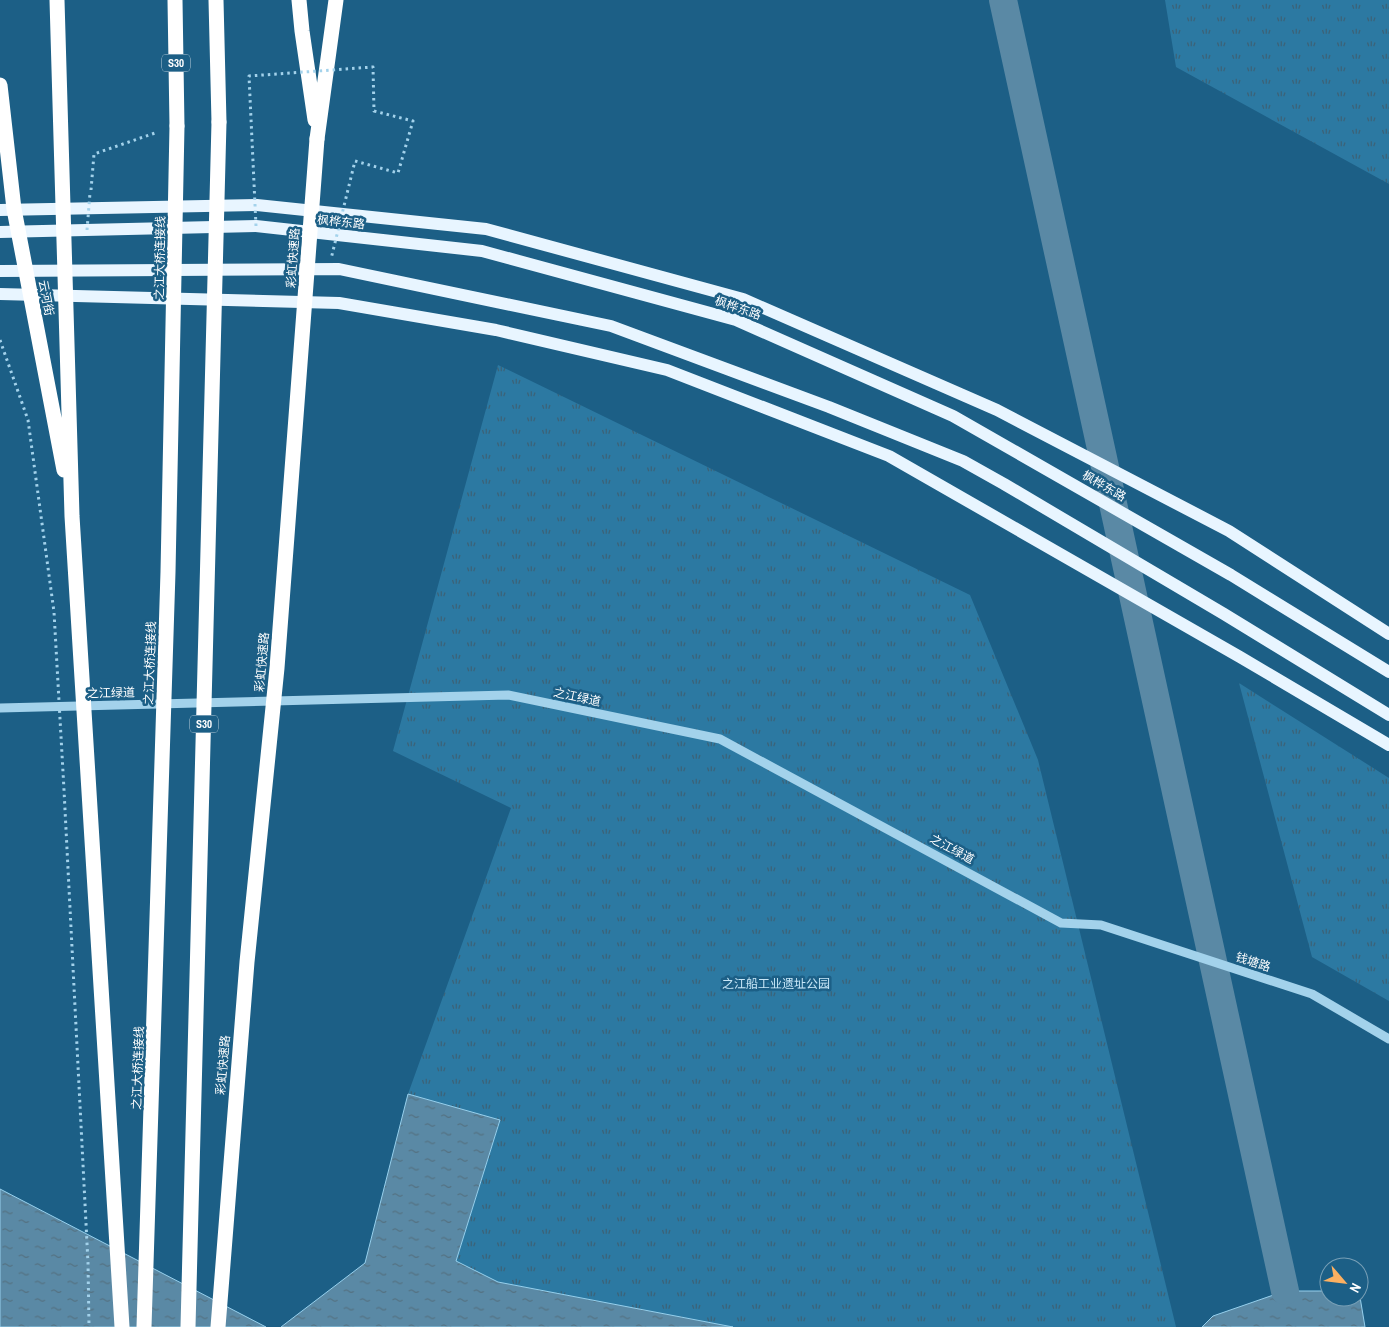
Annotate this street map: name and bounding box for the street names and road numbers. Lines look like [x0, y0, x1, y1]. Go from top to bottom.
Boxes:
road number: S30 [162, 54, 190, 72]
street label: 枫桦东路 [316, 212, 366, 232]
street label: 之江大桥连接线 [151, 216, 169, 300]
street label: 彩虹快速路 [283, 228, 303, 288]
street label: 云河街 [35, 279, 57, 317]
street label: 枫桦东路 [713, 293, 763, 323]
street label: 枫桦东路 [1079, 467, 1129, 505]
street label: 之江大桥连接线 [141, 621, 159, 705]
street label: 彩虹快速路 [251, 631, 273, 693]
street label: 之江绿道 [552, 684, 602, 710]
street label: 之江绿道 [87, 685, 135, 701]
road number: S30 [190, 716, 218, 732]
street label: 之江绿道 [927, 831, 977, 867]
street label: 钱塘路 [1233, 949, 1273, 975]
street label: 之江大桥连接线 [129, 1026, 147, 1110]
street label: 彩虹快速路 [212, 1034, 234, 1096]

